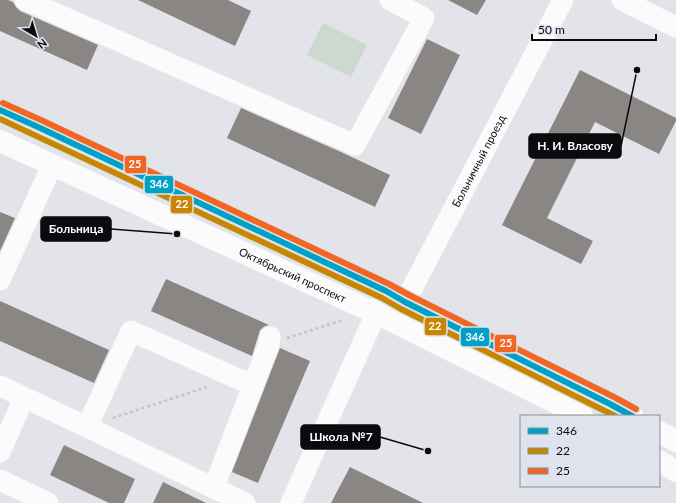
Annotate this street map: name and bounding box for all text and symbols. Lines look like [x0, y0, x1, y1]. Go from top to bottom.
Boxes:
north arrow [16, 16, 56, 56]
scale bar [532, 16, 656, 42]
text: 50 m [538, 22, 565, 37]
text: N [35, 37, 50, 52]
street label: Больничный проезд [449, 112, 508, 209]
callout: Н. И. Власову [529, 134, 621, 158]
text: Н. И. Власову [537, 138, 613, 153]
line badge: 25 [124, 155, 147, 174]
text: 25 [129, 157, 141, 170]
line badge: 346 [144, 175, 174, 194]
text: 346 [149, 177, 169, 190]
line badge: 22 [170, 195, 193, 214]
text: 22 [176, 197, 188, 210]
callout: Больница [41, 217, 111, 241]
text: Больница [49, 221, 103, 236]
street label: Октябрьский проспект [237, 244, 349, 305]
line badge: 22 [424, 317, 447, 336]
text: 22 [429, 319, 441, 332]
line badge: 346 [460, 327, 490, 347]
text: 346 [465, 330, 485, 343]
line badge: 25 [494, 334, 517, 353]
text: 25 [500, 336, 512, 349]
legend [520, 415, 660, 487]
text: 346 [556, 423, 577, 438]
callout: Школа №7 [301, 425, 380, 449]
text: Школа №7 [309, 429, 373, 444]
text: 22 [556, 443, 570, 458]
text: 25 [556, 463, 570, 478]

